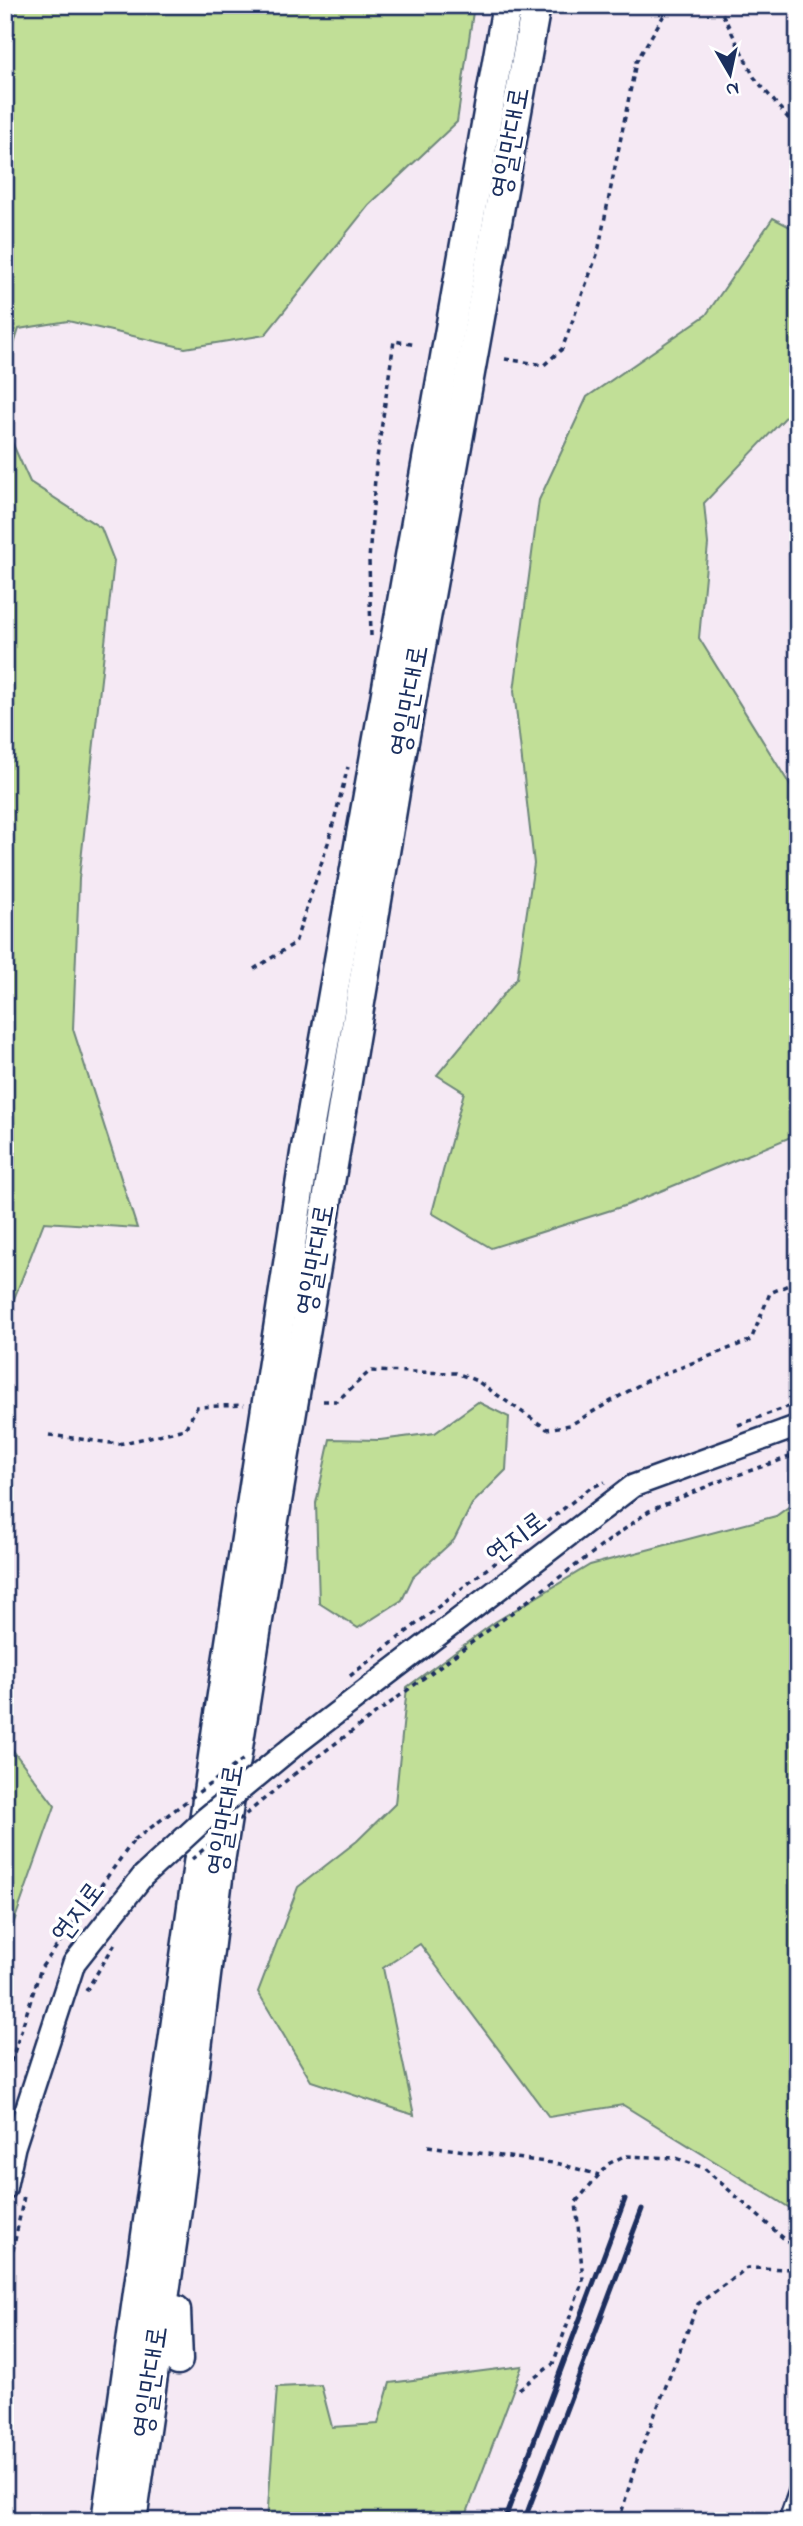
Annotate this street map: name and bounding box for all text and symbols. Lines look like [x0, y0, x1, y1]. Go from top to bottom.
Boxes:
north arrow [694, 38, 764, 108]
text: N [724, 74, 741, 103]
street label: 영일만대로 [482, 84, 542, 202]
street label: 영일만대로 [381, 642, 441, 760]
street label: 영일만대로 [287, 1201, 347, 1319]
street label: 연지로 [478, 1502, 556, 1576]
street label: 영일만대로 [198, 1761, 256, 1879]
street label: 연지로 [42, 1874, 116, 1952]
street label: 영일만대로 [124, 2323, 180, 2441]

